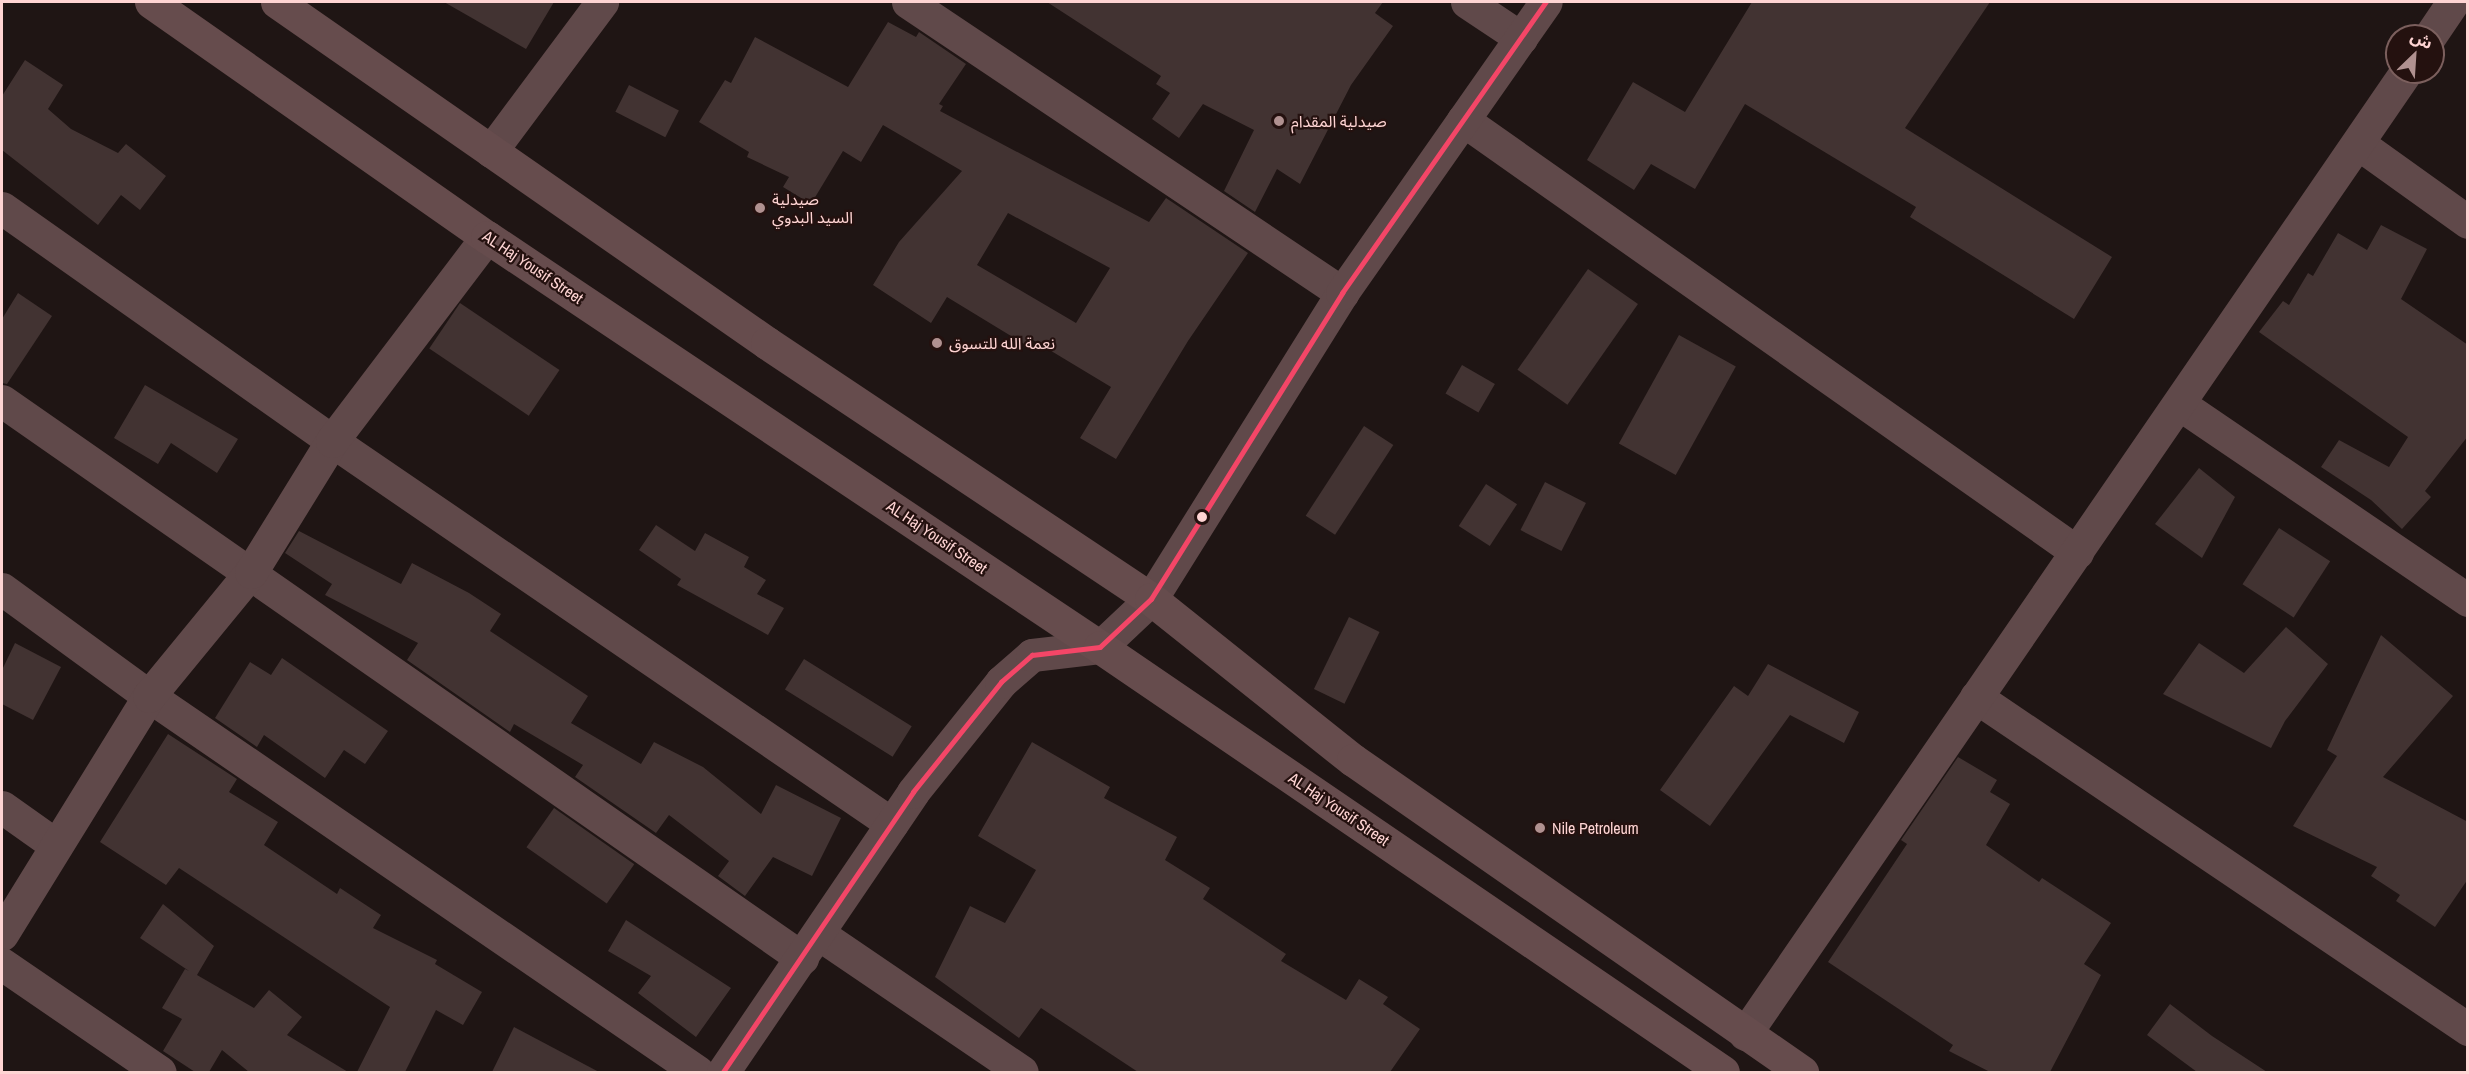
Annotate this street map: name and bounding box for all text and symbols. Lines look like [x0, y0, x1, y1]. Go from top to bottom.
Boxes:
north arrow [2385, 24, 2445, 84]
text: ش [2407, 25, 2436, 54]
place label: صيدلية المقدام [1291, 111, 1387, 131]
marker: صيدلية المقدام [1272, 114, 1286, 128]
place label: صيدلية السيد البدوي [772, 189, 853, 227]
marker: صيدلية السيد البدوي [753, 201, 767, 215]
street label: AL Haj Yousif Street [479, 226, 587, 308]
place label: نعمة الله للتسوق [949, 333, 1055, 353]
marker: نعمة الله للتسوق [930, 336, 944, 350]
street label: AL Haj Yousif Street [883, 496, 991, 578]
unlabelled marker [1196, 511, 1208, 523]
street label: AL Haj Yousif Street [1285, 768, 1393, 850]
place label: Nile Petroleum [1552, 818, 1639, 838]
marker: Nile Petroleum [1533, 821, 1547, 835]

